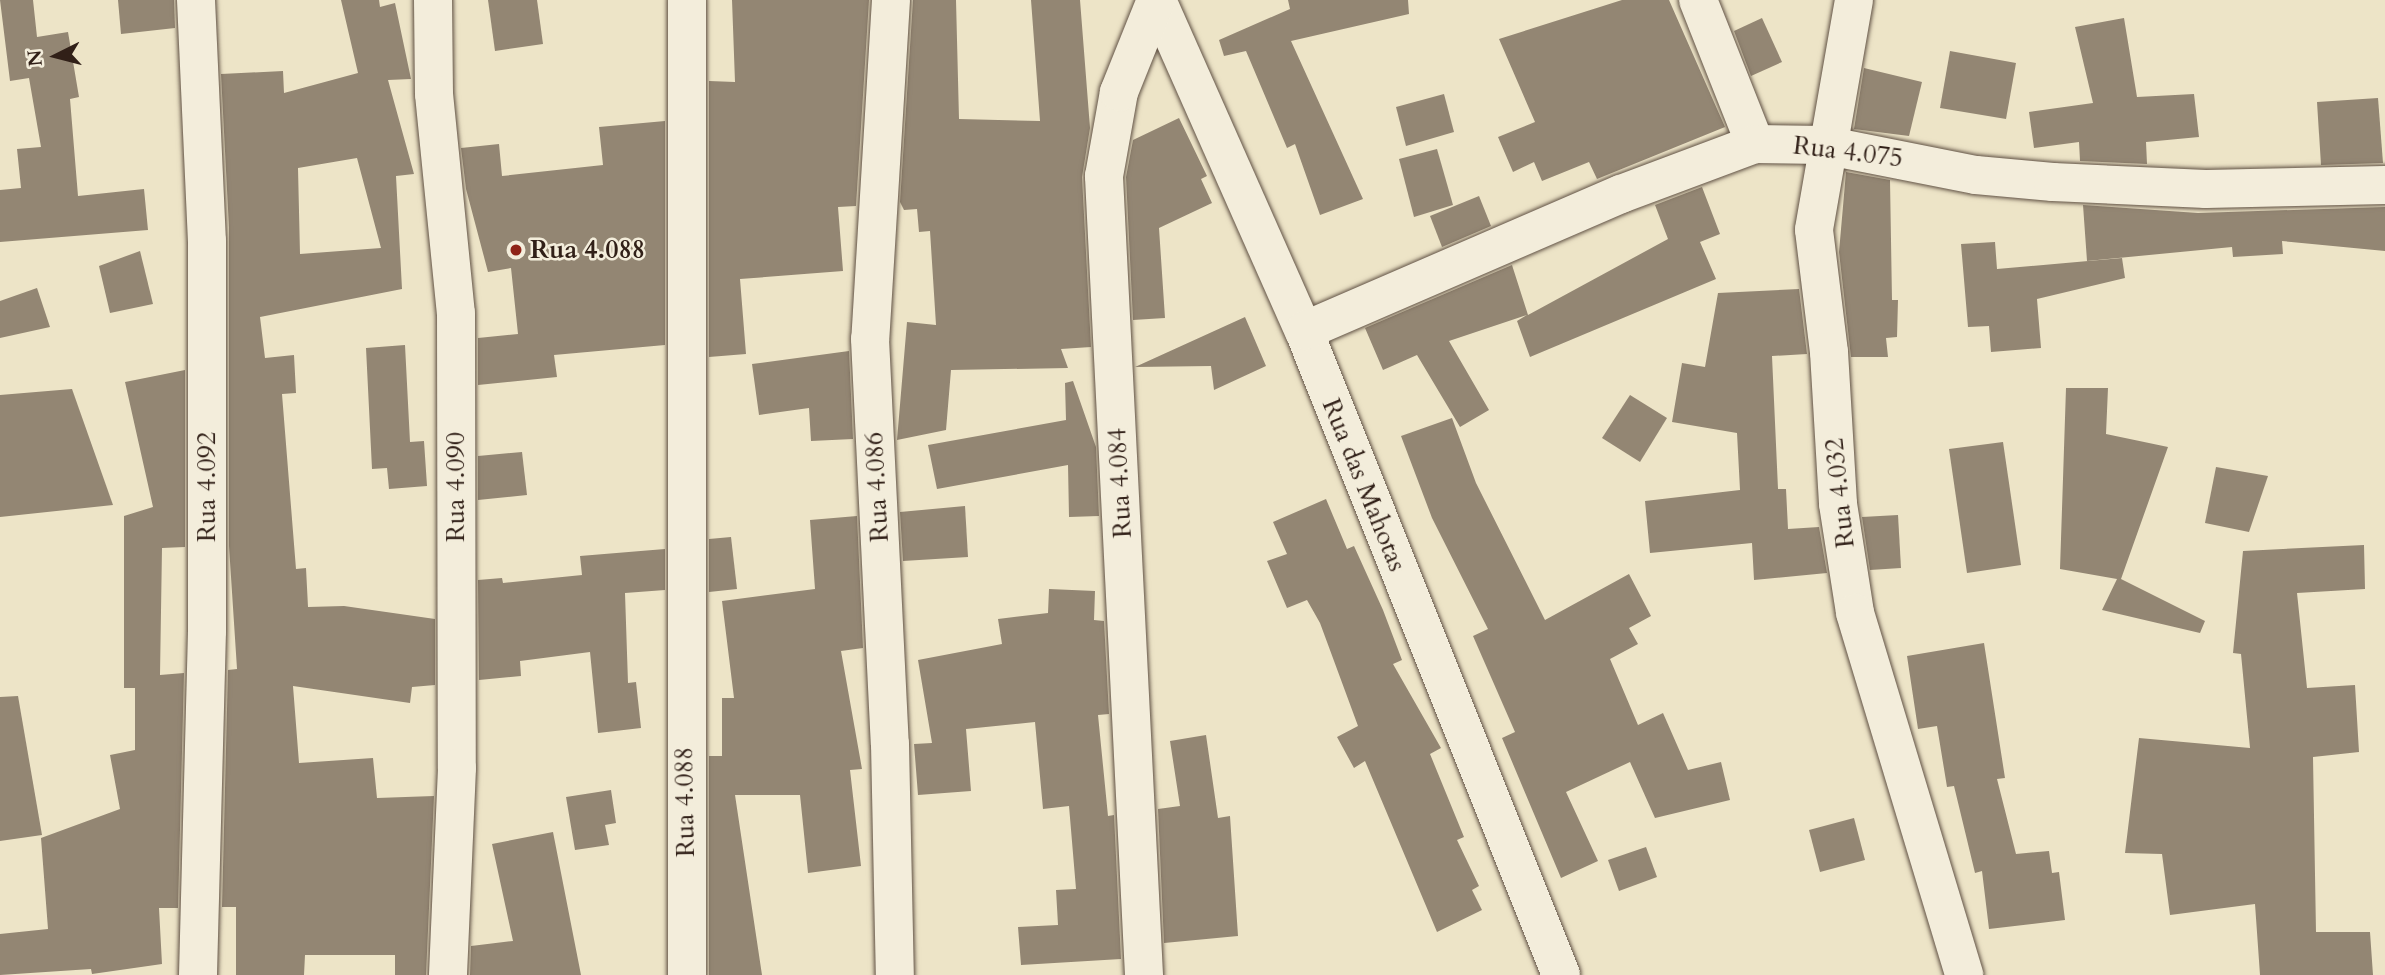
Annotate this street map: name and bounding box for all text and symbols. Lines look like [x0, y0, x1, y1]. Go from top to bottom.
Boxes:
north arrow [21, 21, 91, 91]
text: N [21, 49, 49, 68]
street label: Rua 4.075 [1791, 130, 1905, 174]
place label: Rua 4.088 [530, 234, 645, 266]
marker: Rua 4.088 [508, 242, 524, 258]
street label: Rua das Mahotas [1315, 394, 1413, 576]
street label: Rua 4.084 [1102, 427, 1138, 539]
street label: Rua 4.086 [859, 431, 895, 543]
street label: Rua 4.092 [191, 432, 223, 542]
street label: Rua 4.090 [440, 432, 472, 542]
street label: Rua 4.032 [1819, 436, 1861, 550]
street label: Rua 4.088 [668, 747, 702, 857]

